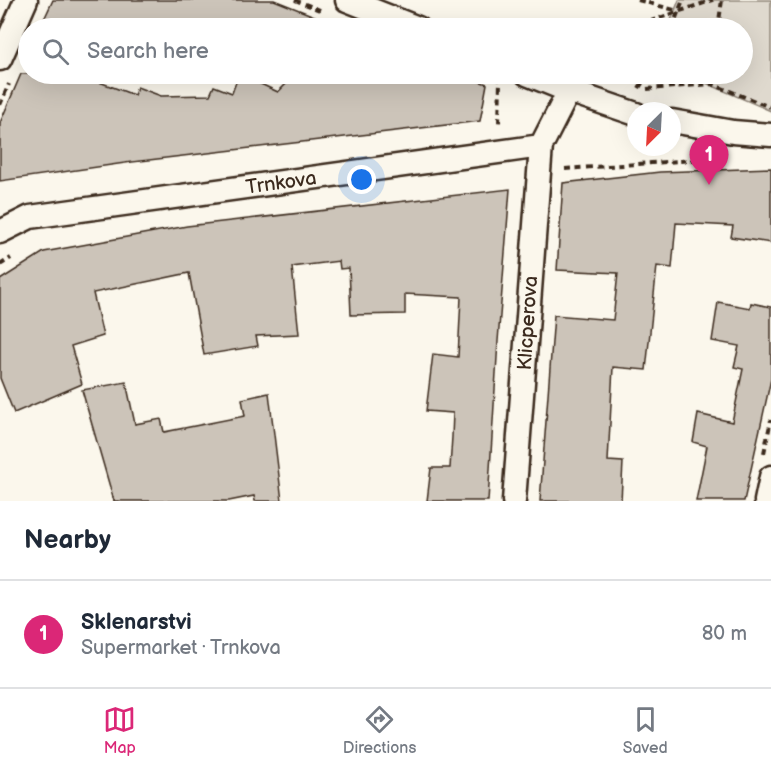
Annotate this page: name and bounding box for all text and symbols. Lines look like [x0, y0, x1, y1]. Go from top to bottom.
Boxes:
search box [18, 18, 753, 84]
icon: search [39, 35, 72, 68]
text: Search here [87, 38, 209, 65]
north arrow [627, 102, 681, 156]
pin: 1 [690, 136, 728, 185]
your location [347, 165, 376, 194]
street label: Trnkova [244, 166, 318, 200]
street label: Klicperova [513, 275, 543, 371]
text: Nearby [24, 525, 111, 556]
text: Sklenarstvi [81, 609, 192, 636]
text: 1 [39, 622, 48, 646]
text: 80 m [702, 622, 747, 646]
text: Supermarket · Trnkova [81, 636, 281, 660]
tab: Map [103, 703, 136, 758]
tab: Directions [343, 703, 416, 758]
tab: Saved [623, 703, 668, 758]

